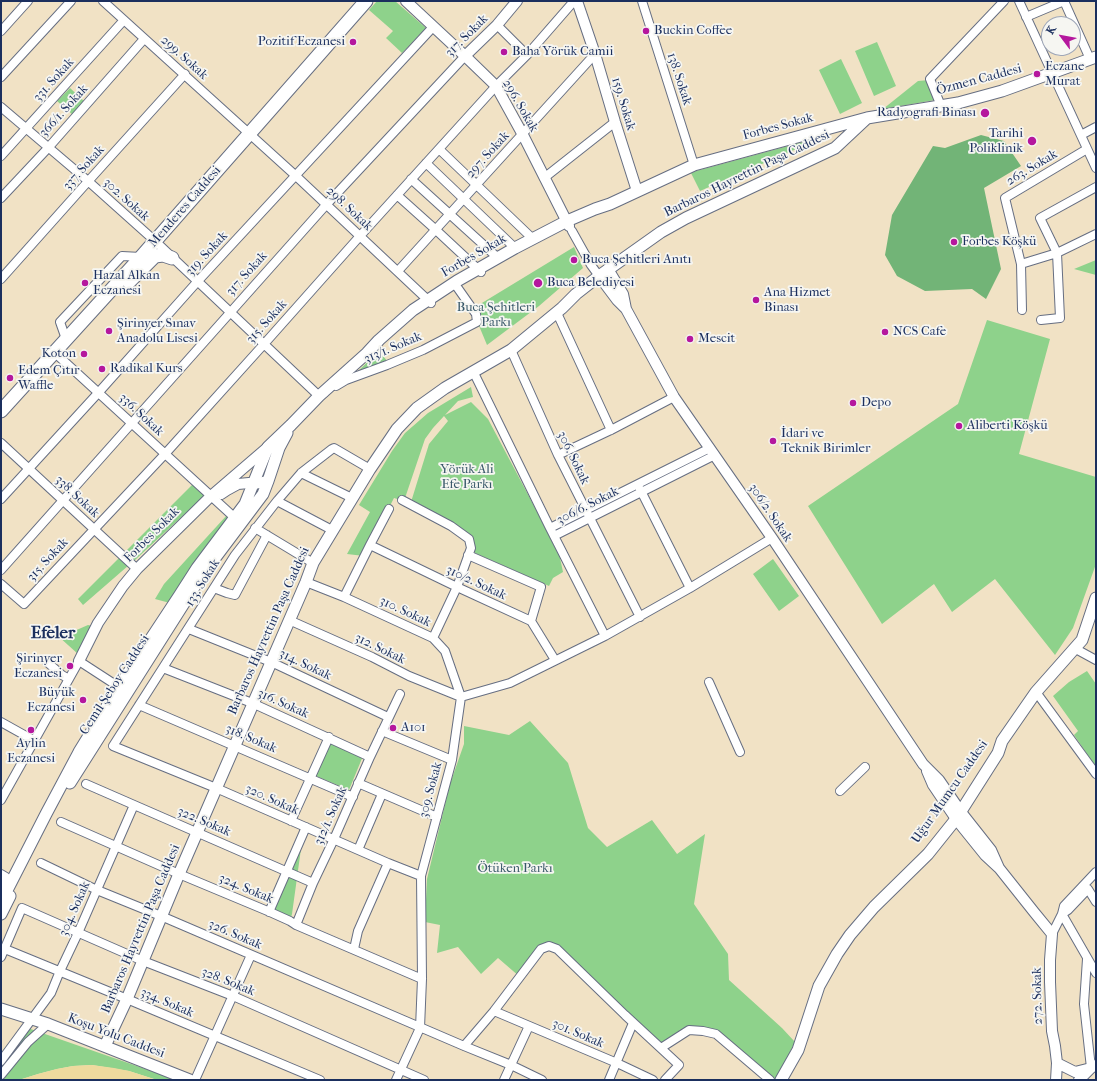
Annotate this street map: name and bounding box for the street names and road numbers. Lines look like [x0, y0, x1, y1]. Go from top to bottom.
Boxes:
street label: 317. Sokak [442, 11, 492, 61]
street label: 299. Sokak [157, 33, 211, 83]
street label: 138. Sokak [663, 51, 695, 107]
street label: 331. Sokak [30, 55, 78, 105]
street label: Özmen Caddesi [935, 61, 1023, 99]
street label: 159. Sokak [608, 75, 638, 133]
street label: 296. Sokak [499, 77, 541, 135]
street label: 366/1. Sokak [36, 82, 92, 140]
street label: Forbes Sokak [741, 110, 815, 144]
street label: Barbaros Hayrettin Paşa Caddesi [662, 127, 832, 221]
street label: 297. Sokak [463, 128, 513, 182]
street label: 337. Sokak [60, 142, 108, 194]
street label: 263. Sokak [1004, 147, 1060, 189]
street label: Menderes Caddesi [145, 163, 225, 251]
street label: 302. Sokak [100, 175, 152, 225]
street label: 298. Sokak [323, 184, 375, 234]
street label: 319. Sokak [183, 229, 231, 279]
street label: Forbes Sokak [439, 231, 509, 281]
street label: 317. Sokak [223, 249, 271, 299]
street label: 315. Sokak [243, 297, 291, 347]
street label: 313/1. Sokak [362, 329, 424, 367]
street label: 336. Sokak [115, 390, 167, 440]
street label: 306. Sokak [553, 429, 593, 487]
street label: 338. Sokak [52, 473, 102, 521]
street label: 306/2. Sokak [745, 481, 795, 545]
street label: 306/6. Sokak [554, 484, 622, 528]
street label: Forbes Sokak [121, 504, 183, 566]
street label: 315. Sokak [24, 535, 72, 585]
street label: Barbaros Hayrettin Paşa Caddesi [225, 545, 313, 717]
street label: 133. Sokak [182, 556, 224, 610]
street label: 310/2. Sokak [443, 562, 509, 604]
street label: 310. Sokak [377, 593, 433, 631]
street label: 312. Sokak [352, 630, 408, 668]
street label: Cemil Şeboy Caddesi [77, 632, 153, 738]
street label: 314. Sokak [276, 646, 334, 684]
street label: 316. Sokak [255, 686, 311, 722]
street label: 318. Sokak [223, 721, 279, 757]
street label: Uğur Mumcu Caddesi [908, 737, 992, 847]
street label: 309. Sokak [416, 760, 446, 820]
street label: 320. Sokak [243, 781, 301, 819]
street label: 312/1. Sokak [311, 784, 351, 848]
street label: 322. Sokak [175, 804, 233, 840]
street label: Barbaros Hayrettin Paşa Caddesi [98, 842, 184, 1016]
street label: 324. Sokak [216, 871, 276, 907]
street label: 304. Sokak [56, 879, 94, 939]
street label: 326. Sokak [206, 917, 264, 953]
street label: 328. Sokak [199, 964, 257, 1000]
street label: 272. Sokak [1030, 967, 1046, 1025]
street label: 334. Sokak [138, 985, 196, 1021]
street label: Koşu Yolu Caddesi [65, 1010, 167, 1062]
street label: 301. Sokak [550, 1016, 606, 1052]

